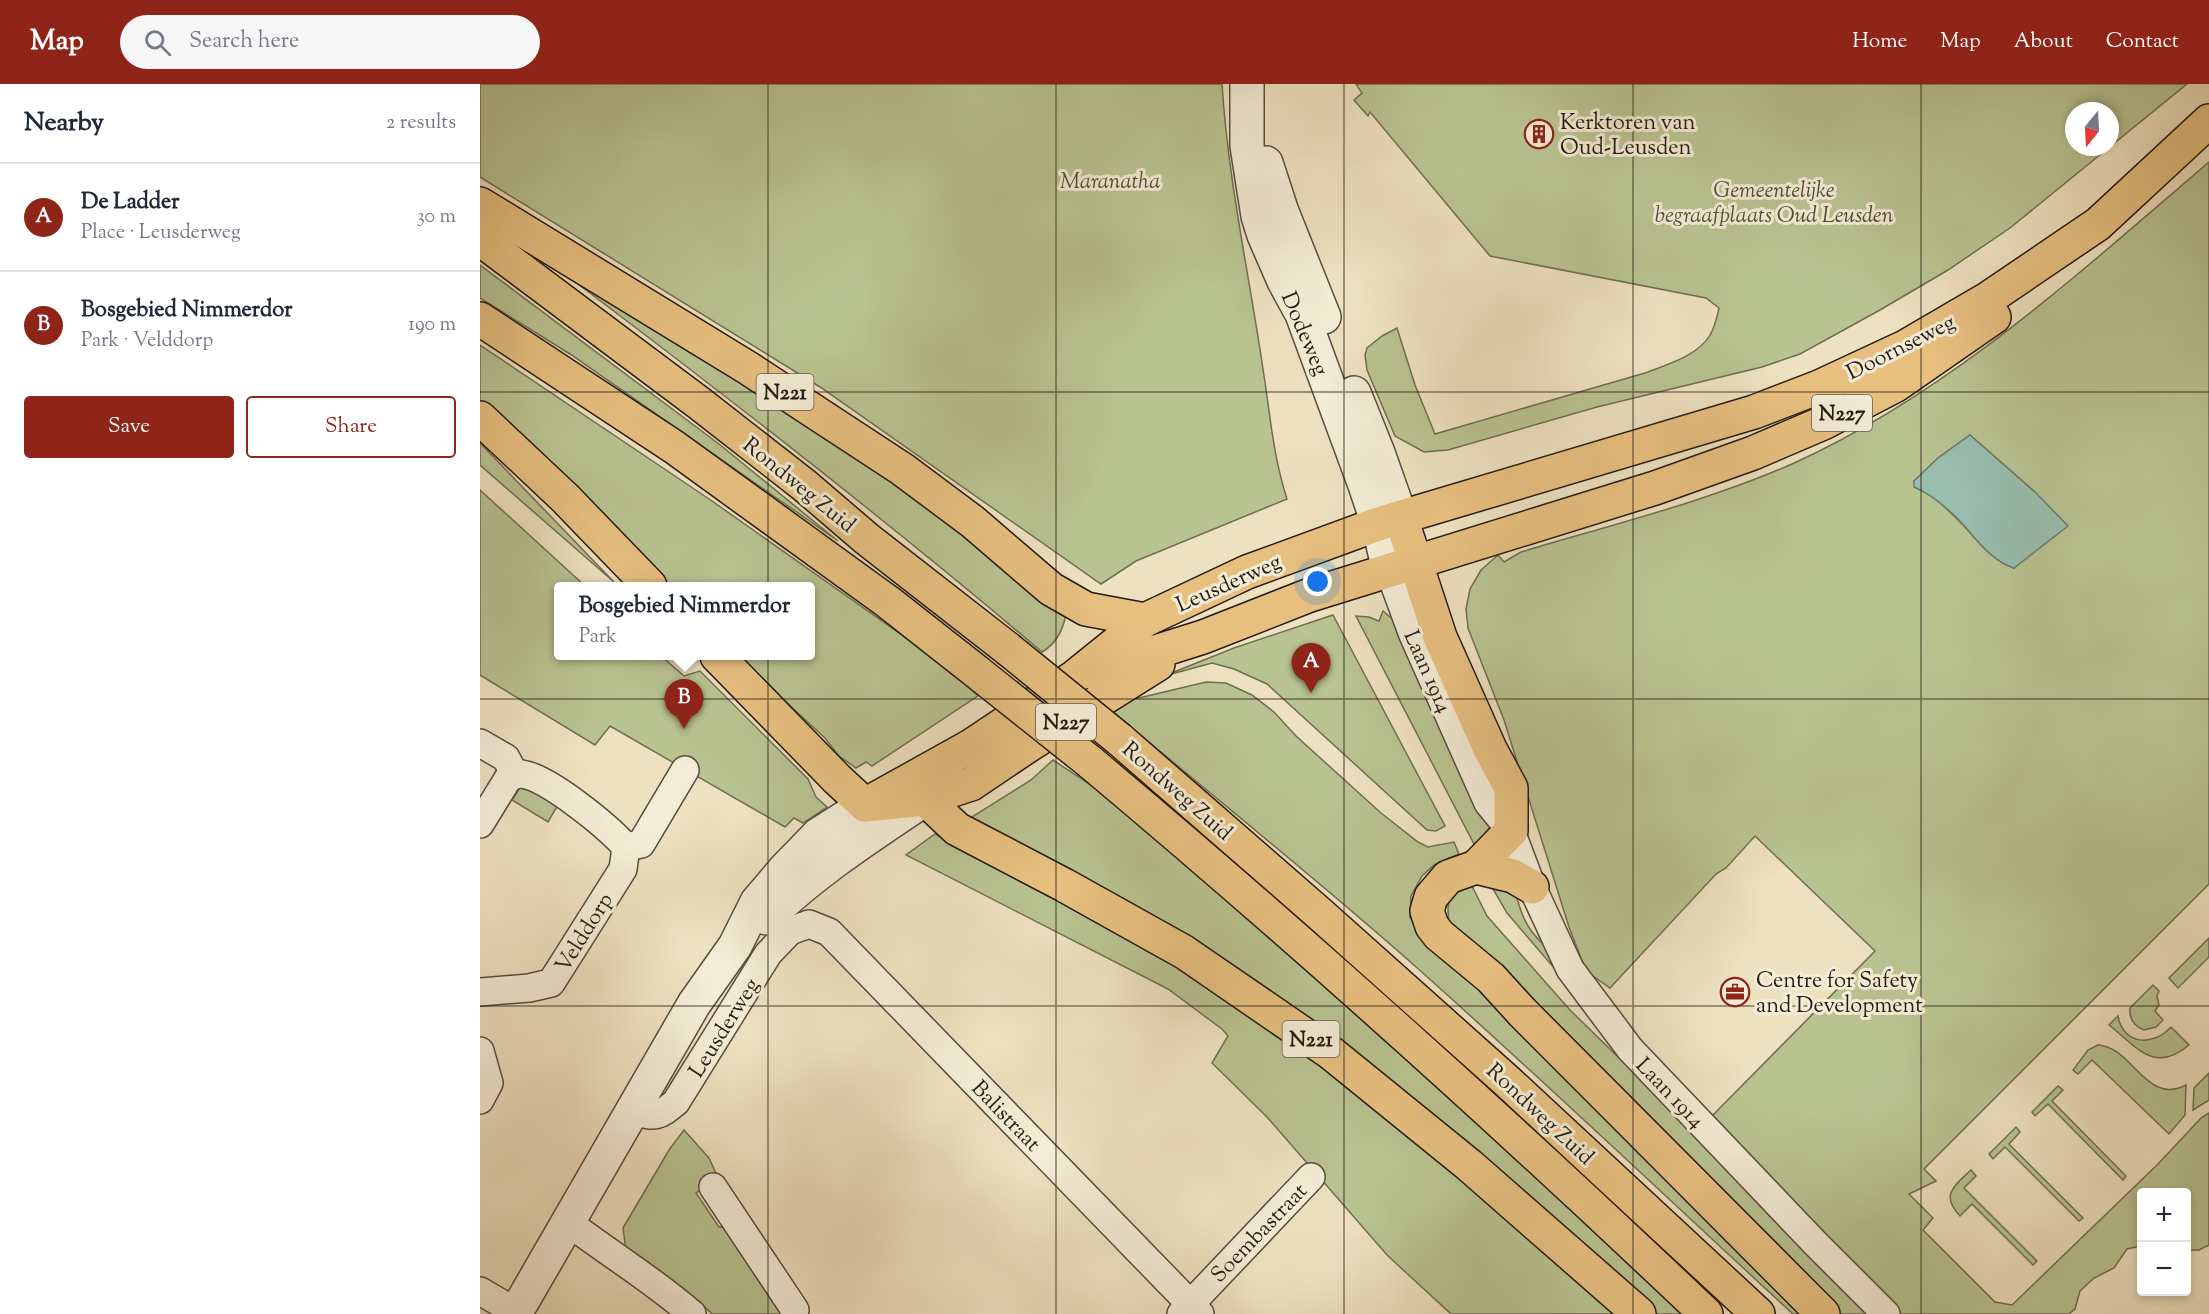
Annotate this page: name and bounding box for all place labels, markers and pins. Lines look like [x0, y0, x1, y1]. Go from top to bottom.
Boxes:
place label: Kerktoren van Oud-Leusden [1560, 108, 1696, 165]
building icon: Kerktoren van Oud-Leusden [1523, 118, 1555, 150]
pin: A [1292, 644, 1330, 693]
pin: B [664, 680, 704, 729]
place label: Centre for Safety and Development [1756, 966, 1923, 1023]
office icon: Centre for Safety and Development [1719, 976, 1751, 1008]

